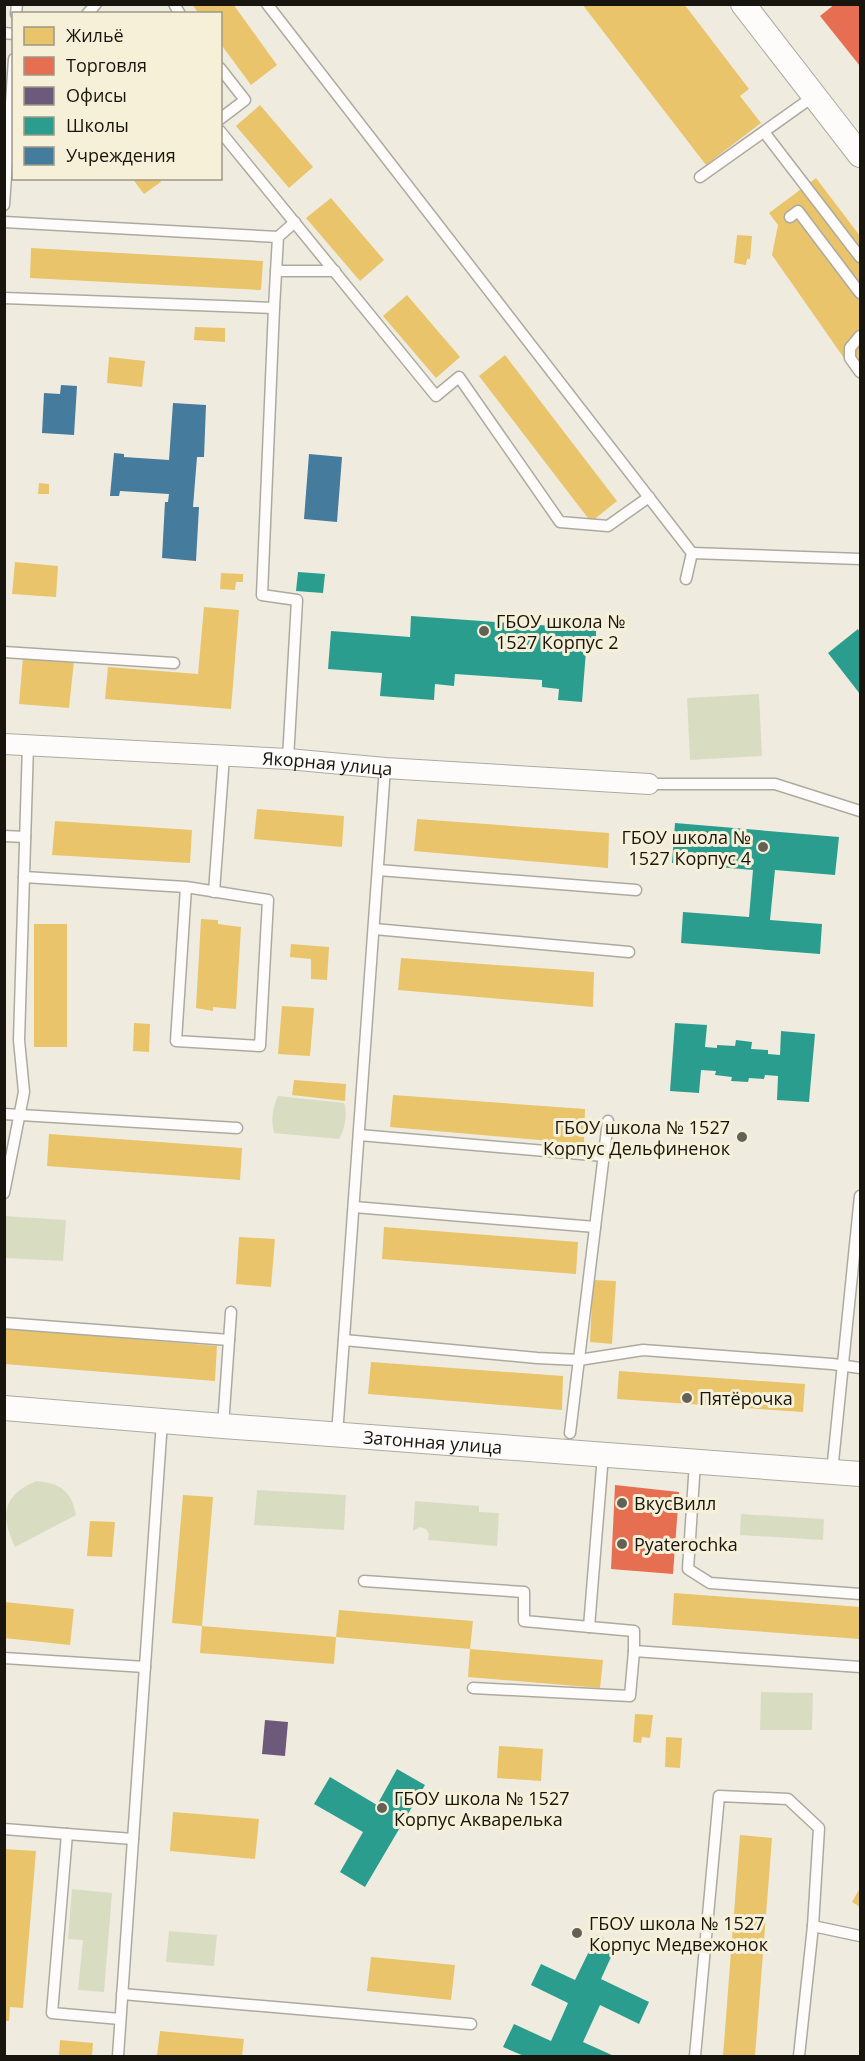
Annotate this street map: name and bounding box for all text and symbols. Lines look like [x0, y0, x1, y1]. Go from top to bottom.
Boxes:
legend [12, 12, 222, 180]
text: Жильё [66, 23, 124, 47]
text: Торговля [66, 53, 147, 77]
text: Офисы [66, 83, 127, 107]
text: Школы [66, 113, 129, 137]
text: Учреждения [66, 143, 176, 167]
place label: ГБОУ школа № 1527 Корпус 2 [496, 609, 626, 654]
marker: ГБОУ школа № 1527 Корпус 2 [477, 624, 491, 638]
street label: Якорная улица [262, 746, 393, 780]
place label: ГБОУ школа № 1527 Корпус 4 [621, 825, 751, 870]
marker: ГБОУ школа № 1527 Корпус 4 [756, 840, 770, 854]
place label: ГБОУ школа № 1527 Корпус Дельфиненок [543, 1115, 731, 1160]
marker: ГБОУ школа № 1527 Корпус Дельфиненок [735, 1130, 749, 1144]
place label: Пятёрочка [699, 1386, 793, 1410]
marker: Пятёрочка [680, 1391, 694, 1405]
street label: Затонная улица [362, 1425, 503, 1459]
place label: ВкусВилл [634, 1491, 716, 1515]
marker: ВкусВилл [615, 1496, 629, 1510]
place label: Pyaterochka [634, 1532, 738, 1556]
marker: Pyaterochka [615, 1537, 629, 1551]
place label: ГБОУ школа № 1527 Корпус Акварелька [394, 1786, 569, 1831]
marker: ГБОУ школа № 1527 Корпус Акварелька [375, 1801, 389, 1815]
place label: ГБОУ школа № 1527 Корпус Медвежонок [589, 1911, 769, 1956]
marker: ГБОУ школа № 1527 Корпус Медвежонок [570, 1926, 584, 1940]

